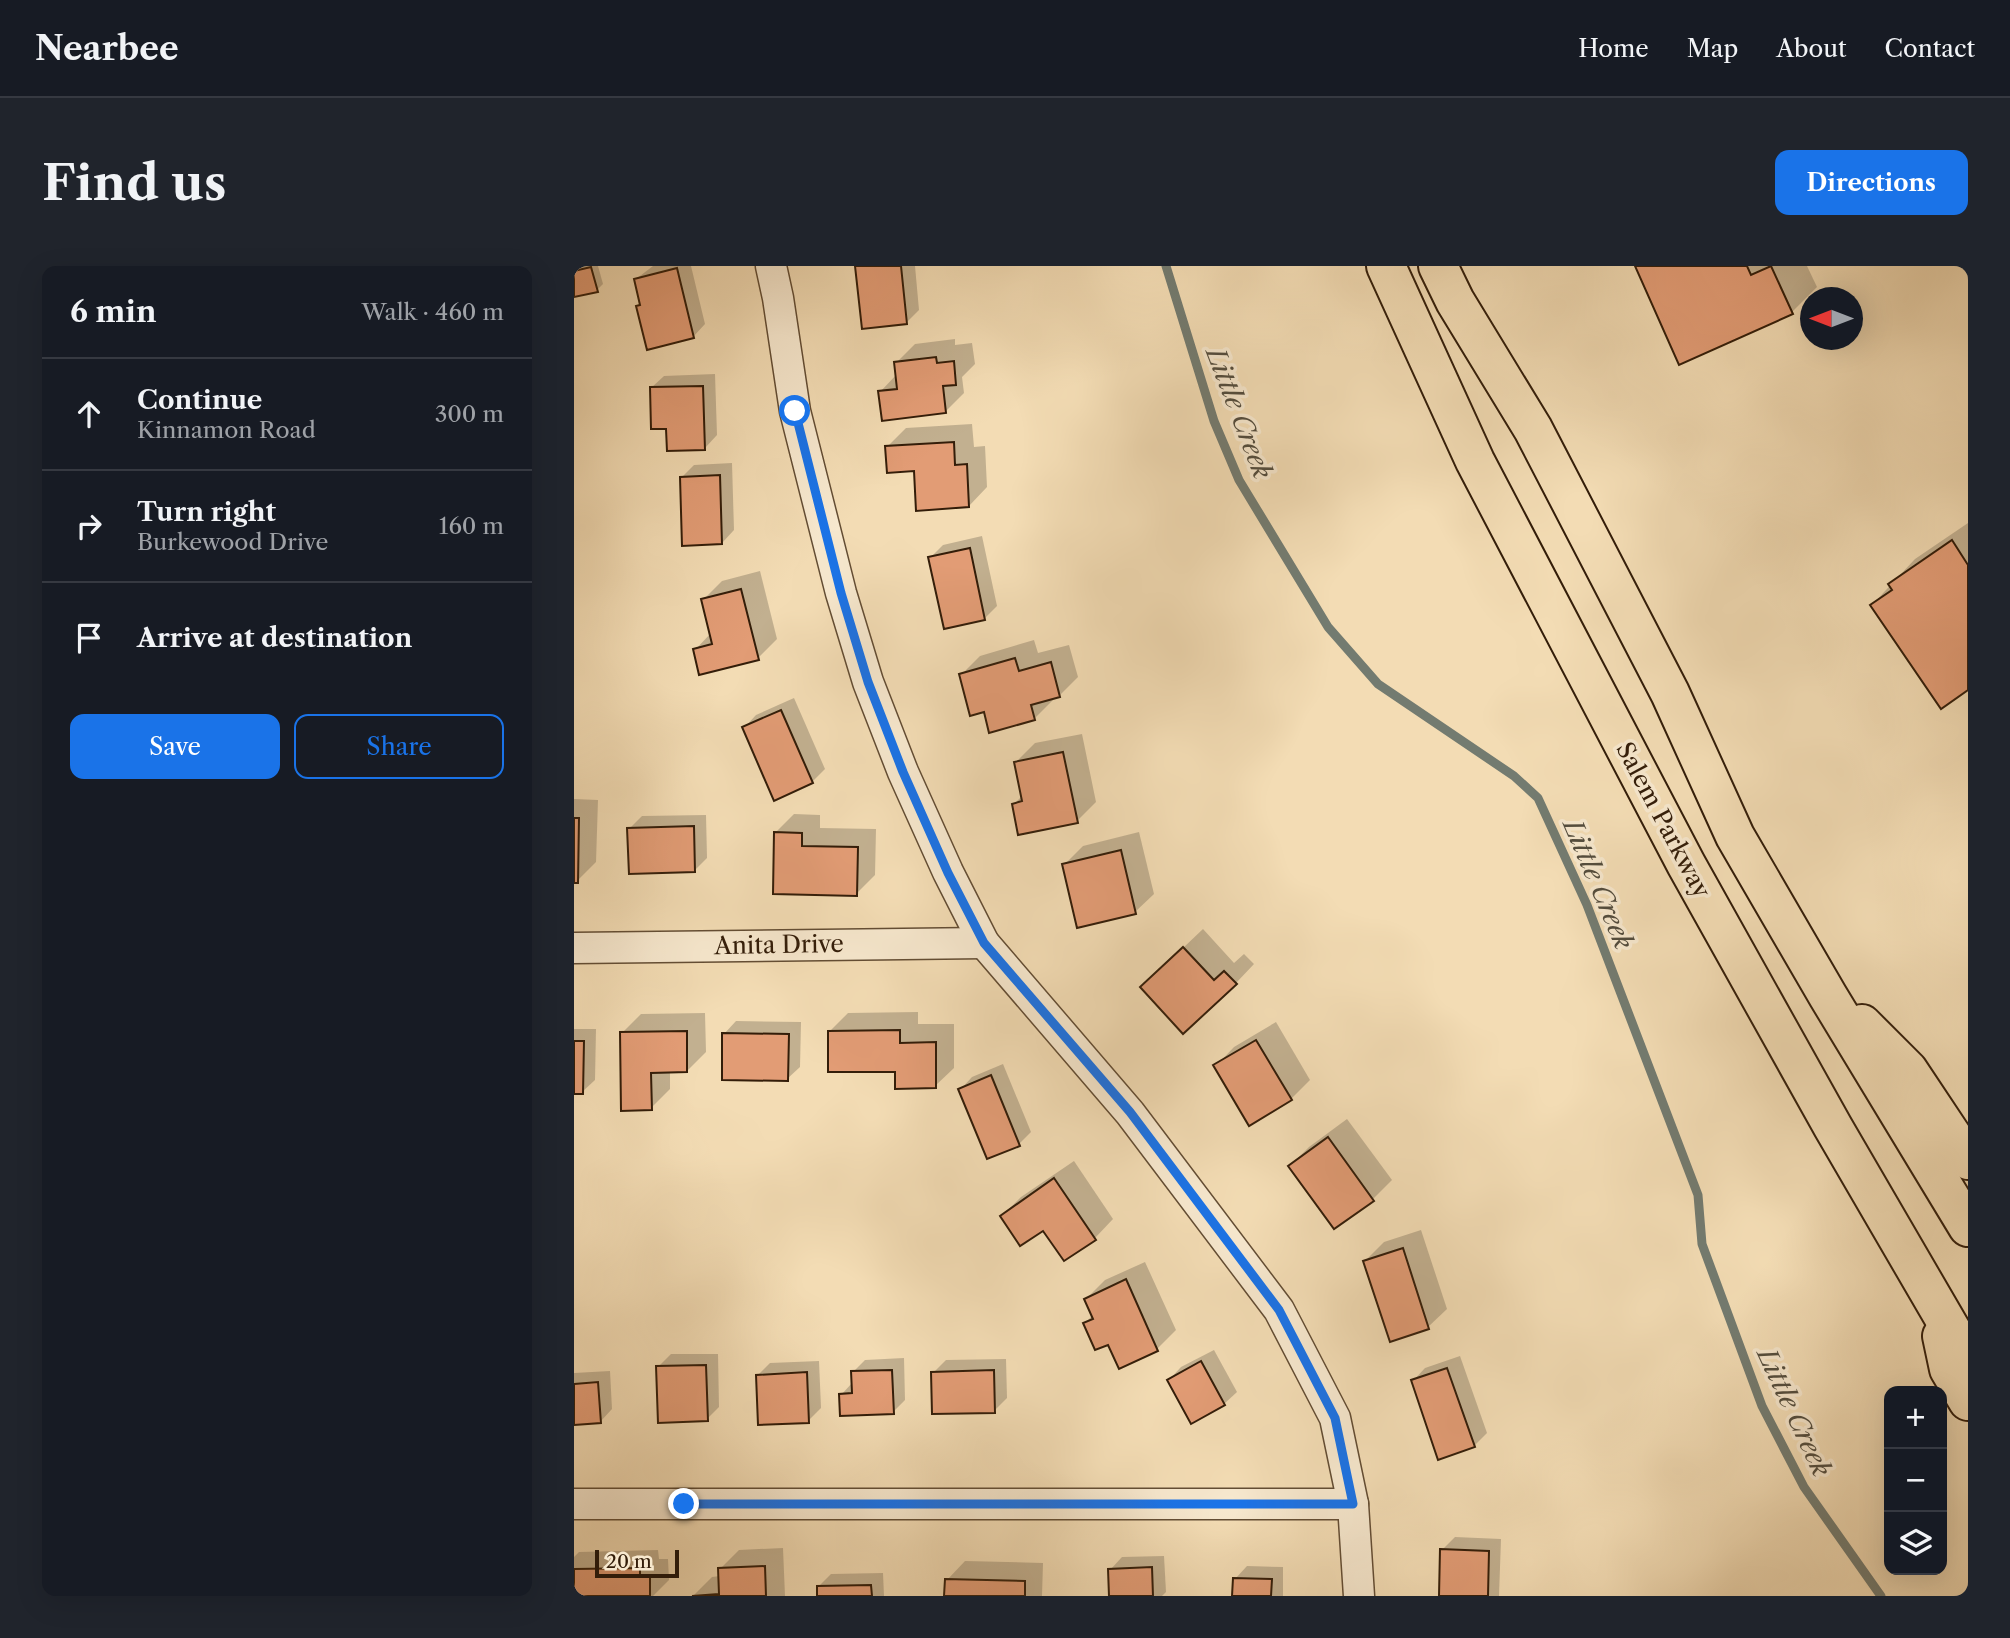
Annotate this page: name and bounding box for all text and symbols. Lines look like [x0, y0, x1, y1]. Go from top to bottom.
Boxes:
text: Nearbee [35, 28, 179, 69]
text: Home [1578, 34, 1649, 63]
text: Map [1687, 34, 1738, 63]
text: About [1776, 34, 1847, 63]
text: Contact [1885, 34, 1975, 63]
button: Directions [1775, 150, 1968, 215]
text: Find us [42, 152, 226, 213]
north arrow [1800, 287, 1863, 350]
text: 6 min [70, 293, 157, 330]
text: Walk · 460 m [361, 298, 504, 326]
water label: Little Creek [1199, 341, 1279, 484]
text: Continue [137, 384, 262, 416]
icon: ahead [70, 395, 108, 433]
route start [779, 395, 810, 426]
text: 300 m [435, 400, 504, 428]
text: Kinnamon Road [137, 416, 316, 444]
text: Turn right [137, 496, 276, 528]
icon: right [70, 507, 108, 545]
text: 160 m [439, 512, 504, 540]
text: Burkewood Drive [137, 528, 328, 556]
icon: arrive [70, 619, 108, 657]
text: Arrive at destination [137, 622, 412, 654]
button: Save [70, 714, 280, 779]
button: Share [294, 714, 504, 779]
street label: Salem Parkway [1610, 737, 1717, 903]
water label: Little Creek [1555, 812, 1640, 954]
street label: Anita Drive [713, 929, 844, 960]
water label: Little Creek [1749, 1341, 1838, 1482]
map controls [1884, 1386, 1947, 1575]
button: + [1884, 1386, 1947, 1449]
button: − [1884, 1449, 1947, 1512]
route end [668, 1488, 699, 1519]
button: layers [1884, 1512, 1947, 1575]
scale bar [595, 1547, 679, 1579]
text: 20 m [606, 1550, 652, 1573]

